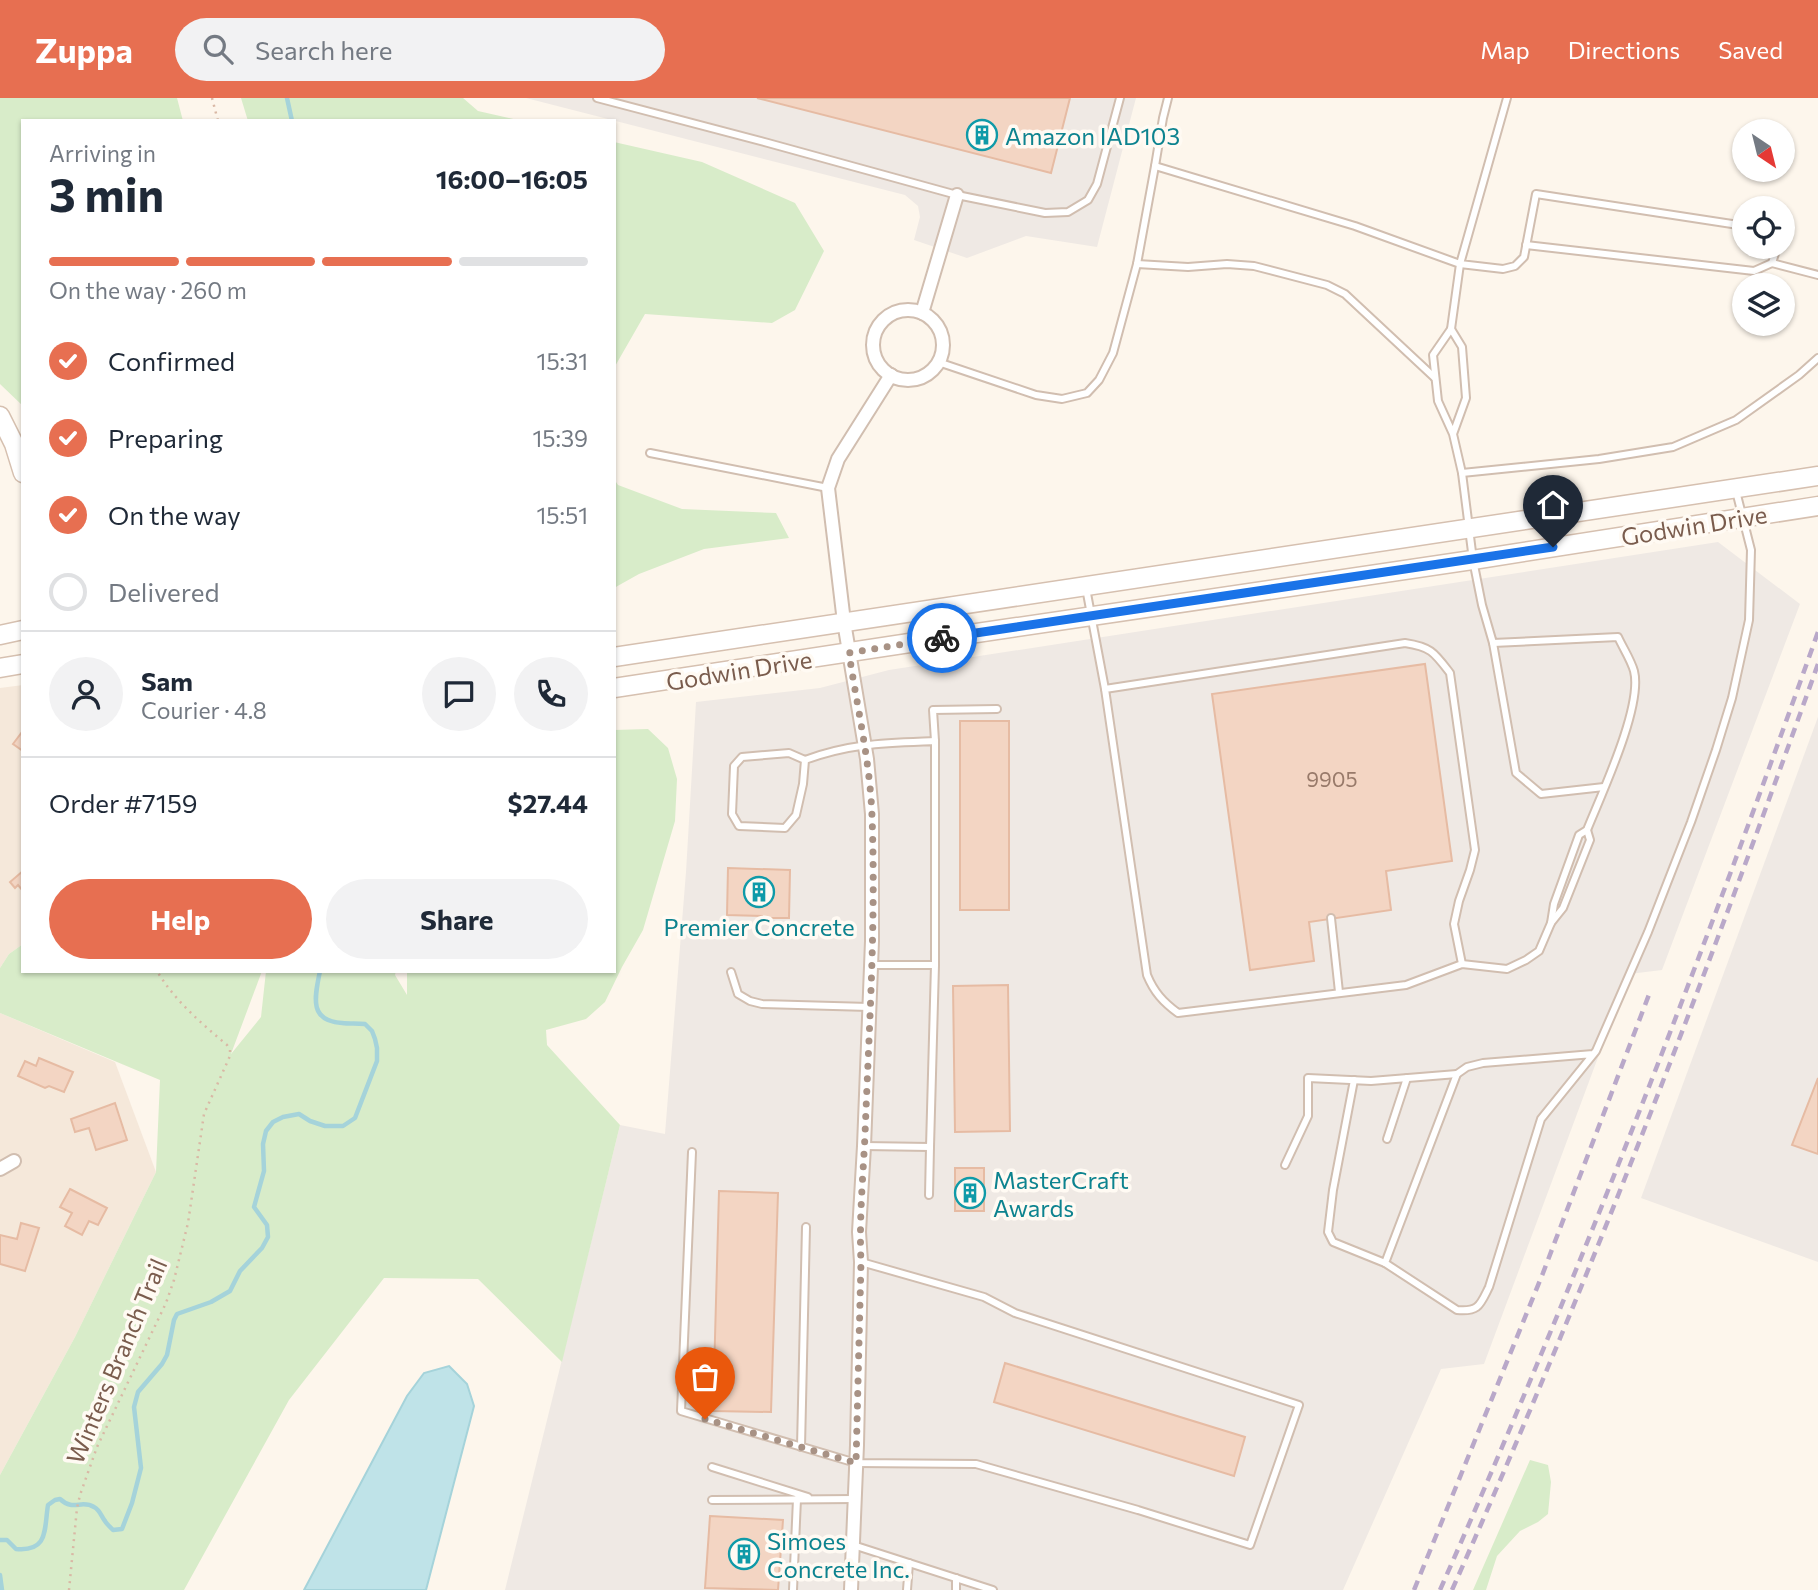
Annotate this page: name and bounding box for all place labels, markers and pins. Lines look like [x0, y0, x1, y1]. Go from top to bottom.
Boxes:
building icon: Amazon IAD103 [965, 118, 999, 152]
place label: Amazon IAD103 [1005, 121, 1180, 150]
pin [1523, 475, 1583, 547]
building icon: Premier Concrete [742, 875, 776, 909]
place label: Premier Concrete [663, 912, 855, 941]
place label: MasterCraft Awards [993, 1165, 1129, 1222]
building icon: MasterCraft Awards [953, 1176, 987, 1210]
pin [675, 1347, 735, 1419]
place label: Simoes Concrete Inc. [767, 1526, 910, 1583]
building icon: Simoes Concrete Inc. [727, 1537, 761, 1571]

